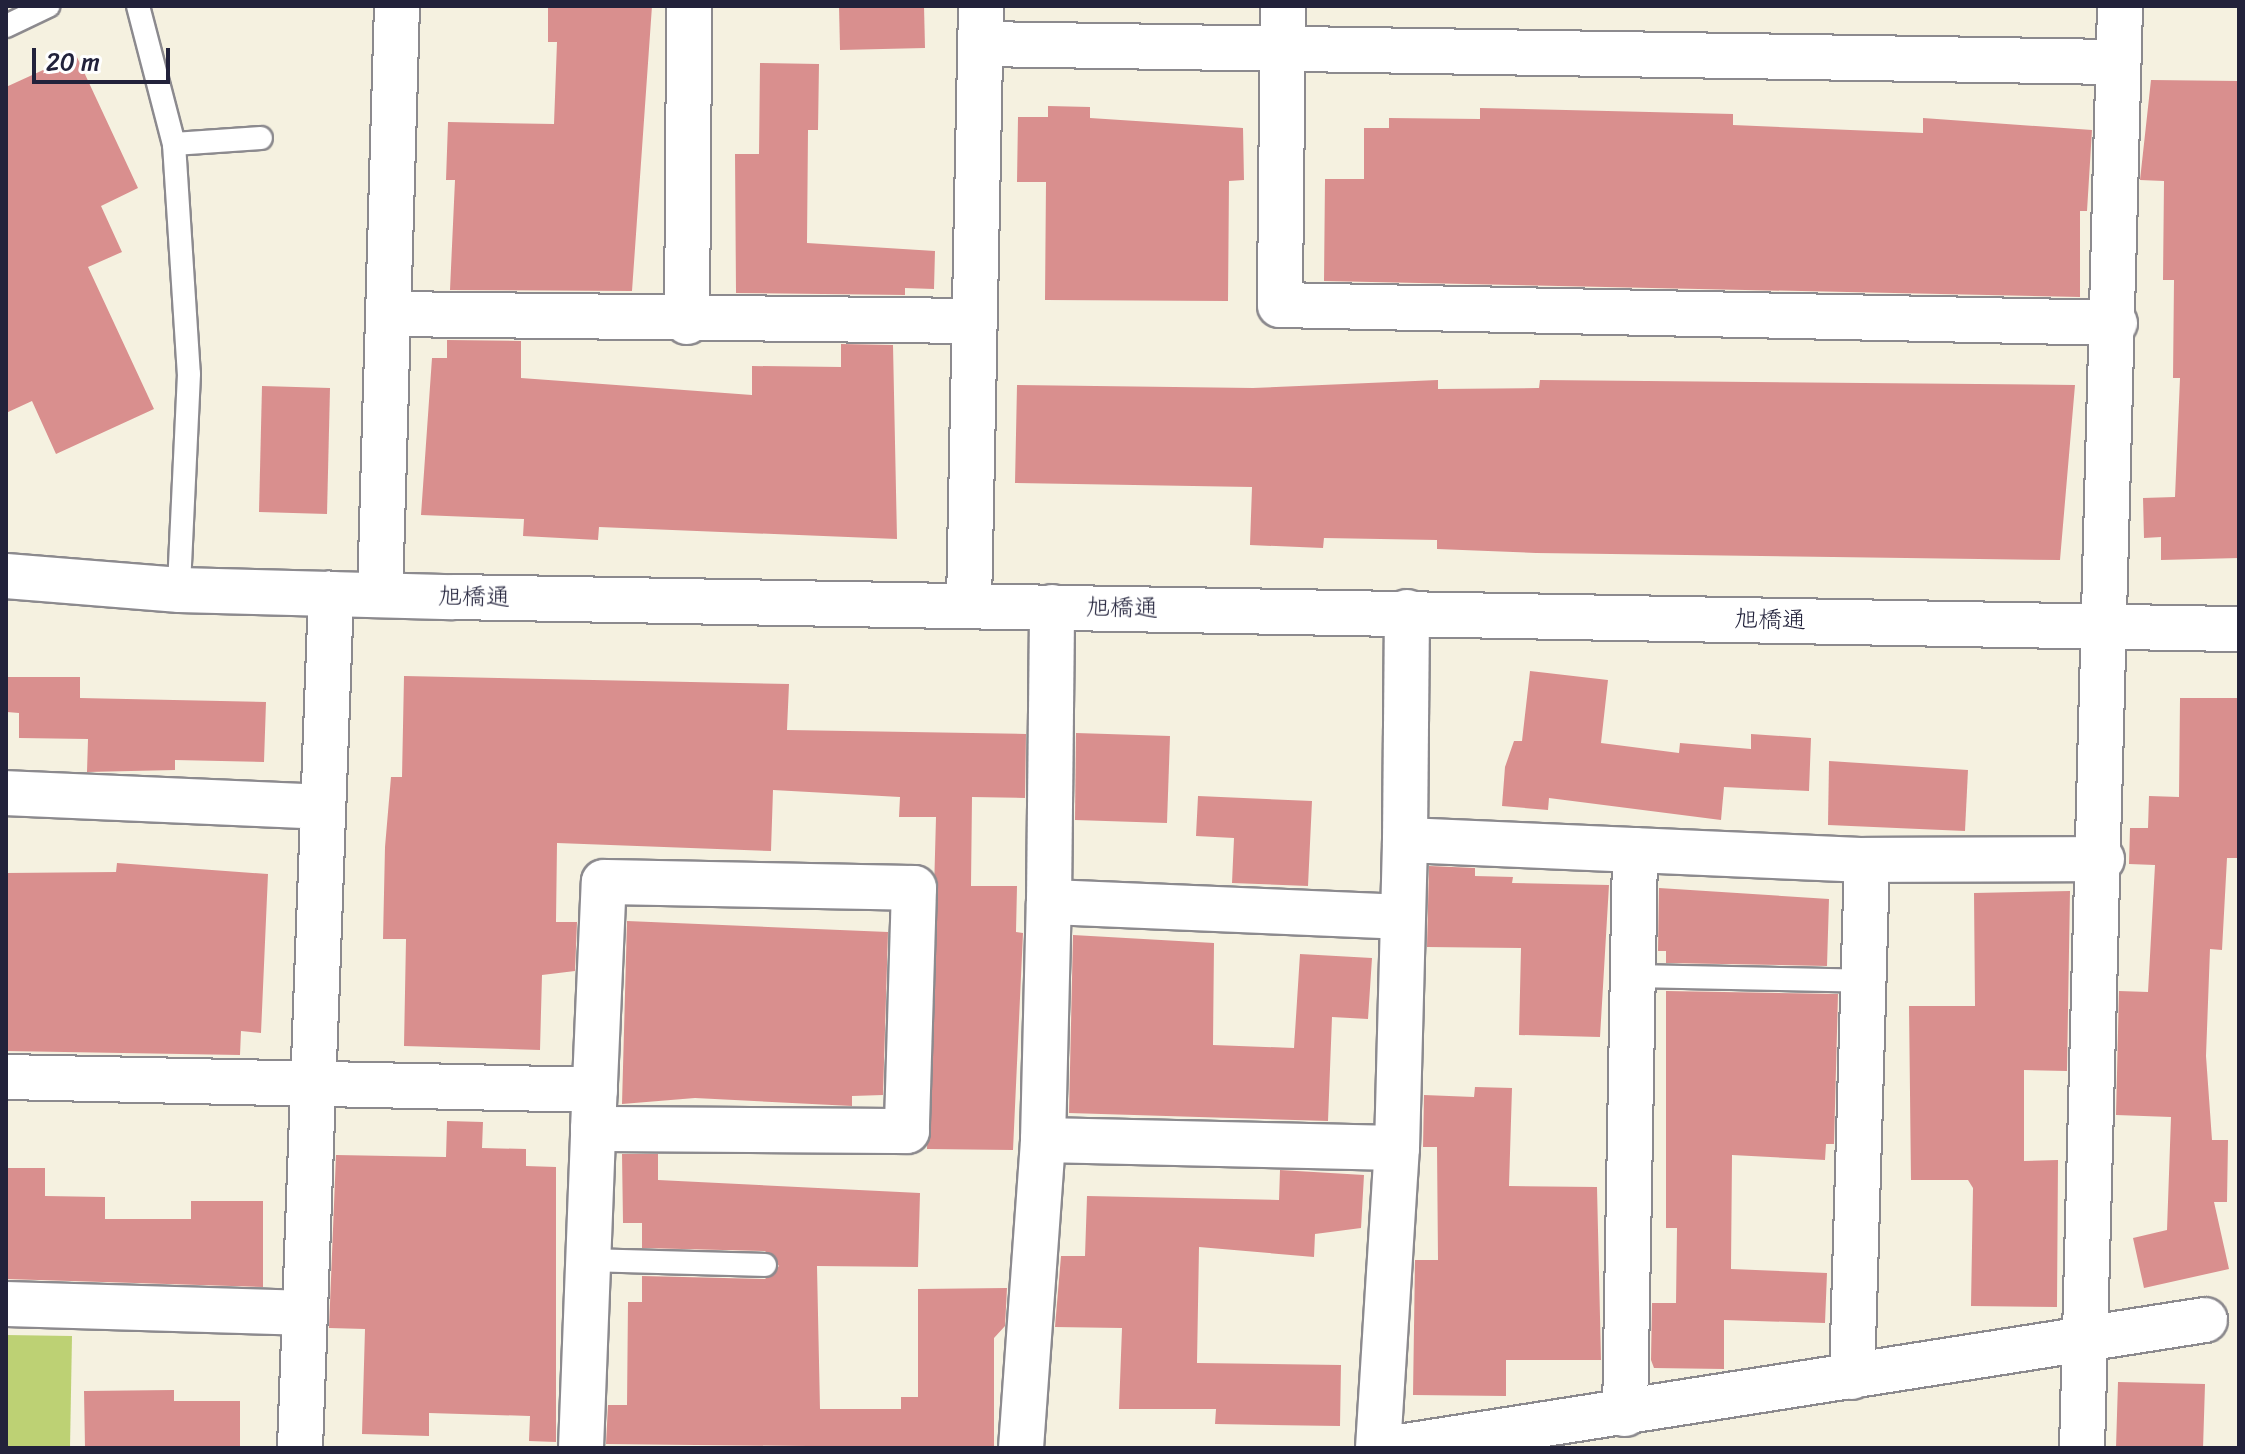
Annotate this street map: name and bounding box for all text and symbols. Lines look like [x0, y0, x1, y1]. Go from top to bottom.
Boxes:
scale bar [36, 32, 174, 82]
text: 20 m [46, 41, 100, 83]
street label: 旭橋通 [438, 582, 510, 612]
street label: 旭橋通 [1086, 593, 1158, 623]
street label: 旭橋通 [1734, 605, 1806, 635]

